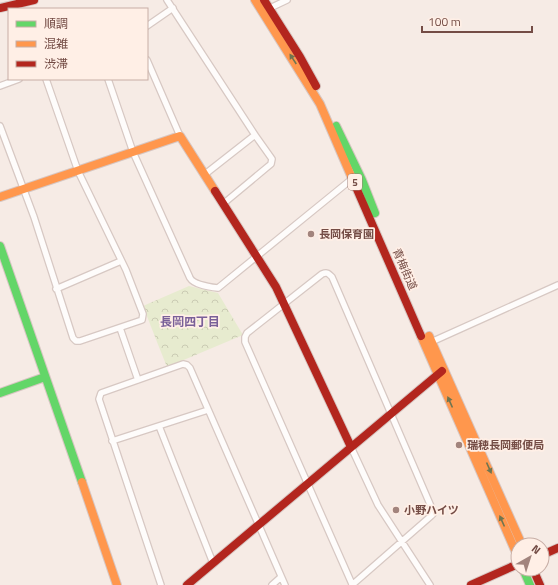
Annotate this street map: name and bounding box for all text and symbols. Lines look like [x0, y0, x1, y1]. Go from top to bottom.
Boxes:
legend [8, 8, 148, 80]
scale bar [422, 8, 532, 34]
text: 100 m [428, 12, 461, 31]
text: 順調 [44, 14, 68, 33]
text: 混雑 [44, 34, 68, 53]
one-way arrow [289, 53, 296, 65]
text: 渋滞 [44, 54, 68, 73]
road number: 5 [348, 174, 362, 190]
place label: 長岡保育園 [319, 226, 374, 242]
marker: 長岡保育園 [306, 229, 316, 239]
street label: 青梅街道 [389, 246, 421, 292]
district label: 長岡四丁目 [160, 312, 220, 331]
one-way arrow [447, 396, 454, 408]
place label: 瑞穂長岡郵便局 [467, 437, 544, 453]
marker: 瑞穂長岡郵便局 [454, 440, 464, 450]
one-way arrow [486, 463, 492, 474]
place label: 小野ハイツ [404, 502, 459, 518]
marker: 小野ハイツ [391, 505, 401, 515]
one-way arrow [499, 515, 505, 527]
north arrow [510, 537, 550, 577]
text: N [528, 541, 544, 558]

